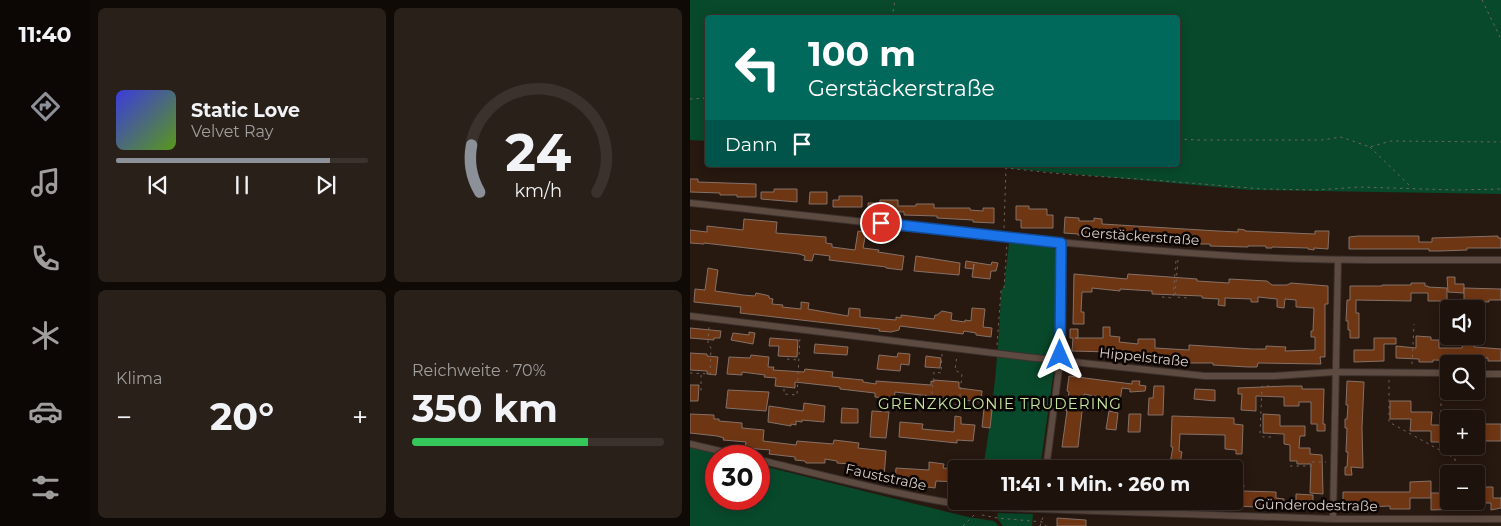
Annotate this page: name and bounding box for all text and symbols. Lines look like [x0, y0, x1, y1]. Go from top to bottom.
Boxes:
text: 11:40 [18, 21, 72, 48]
text: 100 m [808, 32, 916, 75]
icon: left [725, 35, 790, 100]
text: Gerstäckerstraße [808, 75, 995, 102]
icon: directions [28, 89, 63, 124]
text: Static Love [191, 99, 300, 122]
text: 24 [505, 121, 571, 184]
text: Velvet Ray [191, 122, 273, 141]
icon: arrive [788, 130, 816, 158]
text: Dann [725, 133, 778, 156]
icon: music [28, 165, 63, 200]
icon: previous [144, 171, 172, 199]
icon: pause [228, 171, 256, 199]
icon: next [312, 171, 340, 199]
text: km/h [514, 180, 562, 201]
pin [860, 202, 902, 244]
icon: arrive [867, 209, 895, 237]
street label: Gerstäckerstraße [1080, 223, 1200, 249]
icon: phone [28, 241, 63, 276]
map controls [1440, 300, 1485, 510]
button: sound [1440, 300, 1485, 345]
icon: climate [28, 318, 63, 353]
position arrow [1033, 328, 1085, 380]
street label: Hippelstraße [1098, 343, 1190, 371]
button: search [1440, 355, 1485, 400]
text: Reichweite · 70% [412, 361, 546, 380]
text: Klima [116, 369, 162, 388]
text: 350 km [412, 385, 558, 432]
text: 20° [210, 393, 274, 440]
icon: car [28, 394, 63, 429]
district label: GRENZKOLONIE TRUDERING [878, 394, 1122, 413]
text: − [116, 400, 132, 434]
text: + [352, 400, 368, 434]
button: + [1440, 410, 1485, 455]
speed limit sign: 30 [705, 445, 770, 510]
street label: Fauststraße [844, 460, 928, 494]
button: − [1440, 465, 1485, 510]
icon: filters [28, 470, 63, 505]
text: 11:41 · 1 Min. · 260 m [1001, 473, 1190, 496]
street label: Günderodestraße [1254, 495, 1378, 515]

